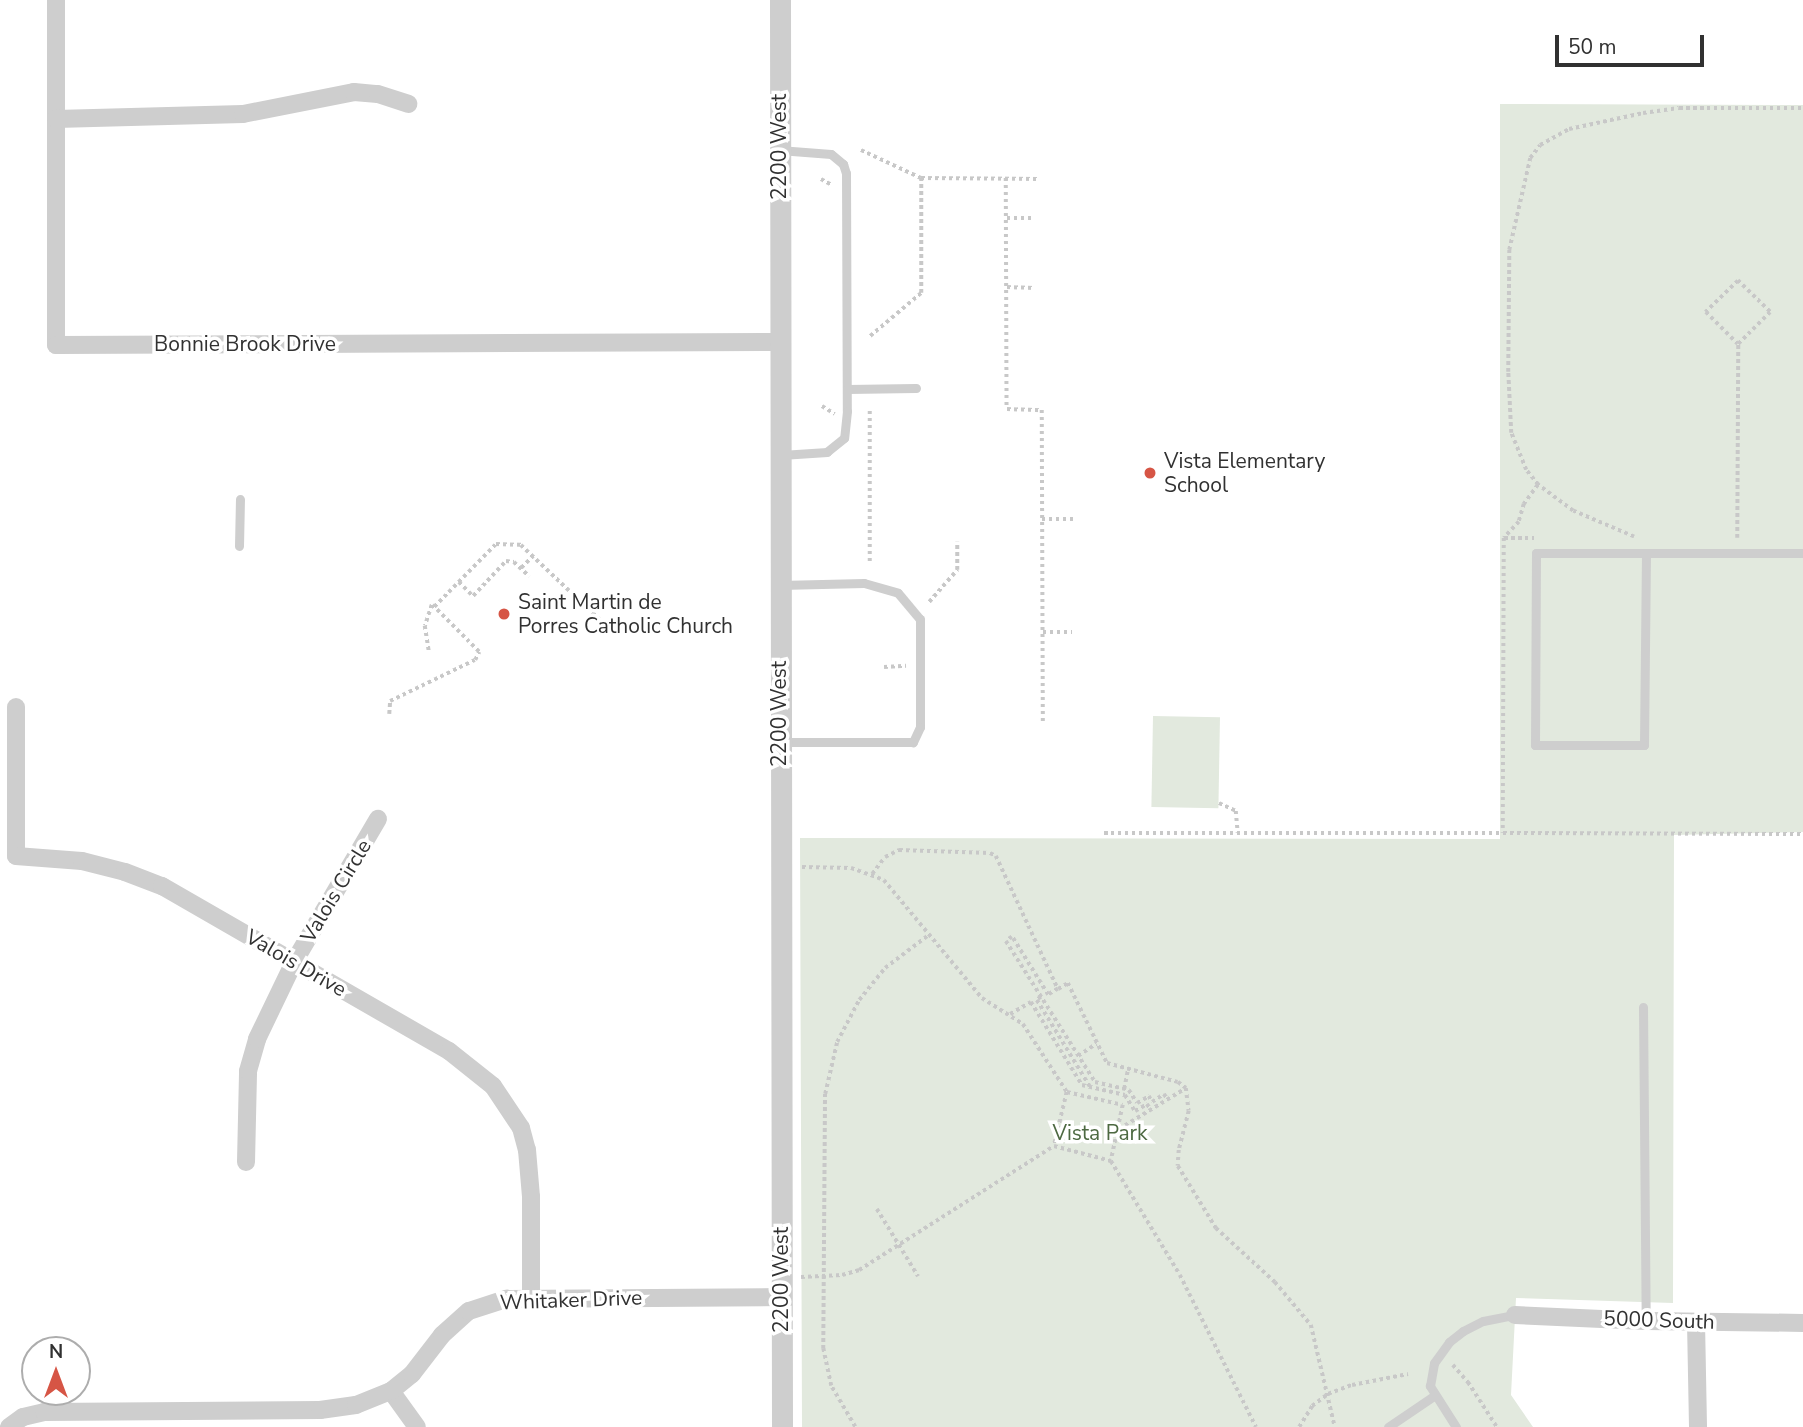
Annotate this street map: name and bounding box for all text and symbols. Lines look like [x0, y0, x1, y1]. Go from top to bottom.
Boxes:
scale bar [1558, 21, 1707, 65]
text: 50 m [1568, 33, 1617, 61]
street label: 2200 West [766, 94, 792, 200]
street label: Bonnie Brook Drive [154, 331, 336, 357]
place label: Vista Elementary School [1164, 448, 1325, 498]
marker: Vista Elementary School [1142, 465, 1158, 481]
place label: Saint Martin de Porres Catholic Church [518, 589, 733, 639]
marker: Saint Martin de Porres Catholic Church [496, 606, 512, 622]
street label: 2200 West [766, 661, 792, 767]
street label: Valois Circle [295, 835, 377, 947]
street label: Valois Drive [241, 924, 351, 1002]
park label: Vista Park [1052, 1120, 1148, 1146]
street label: 2200 West [768, 1227, 794, 1333]
street label: Whitaker Drive [499, 1285, 643, 1315]
street label: 5000 South [1603, 1305, 1715, 1335]
north arrow [21, 1336, 91, 1406]
text: N [49, 1339, 63, 1365]

